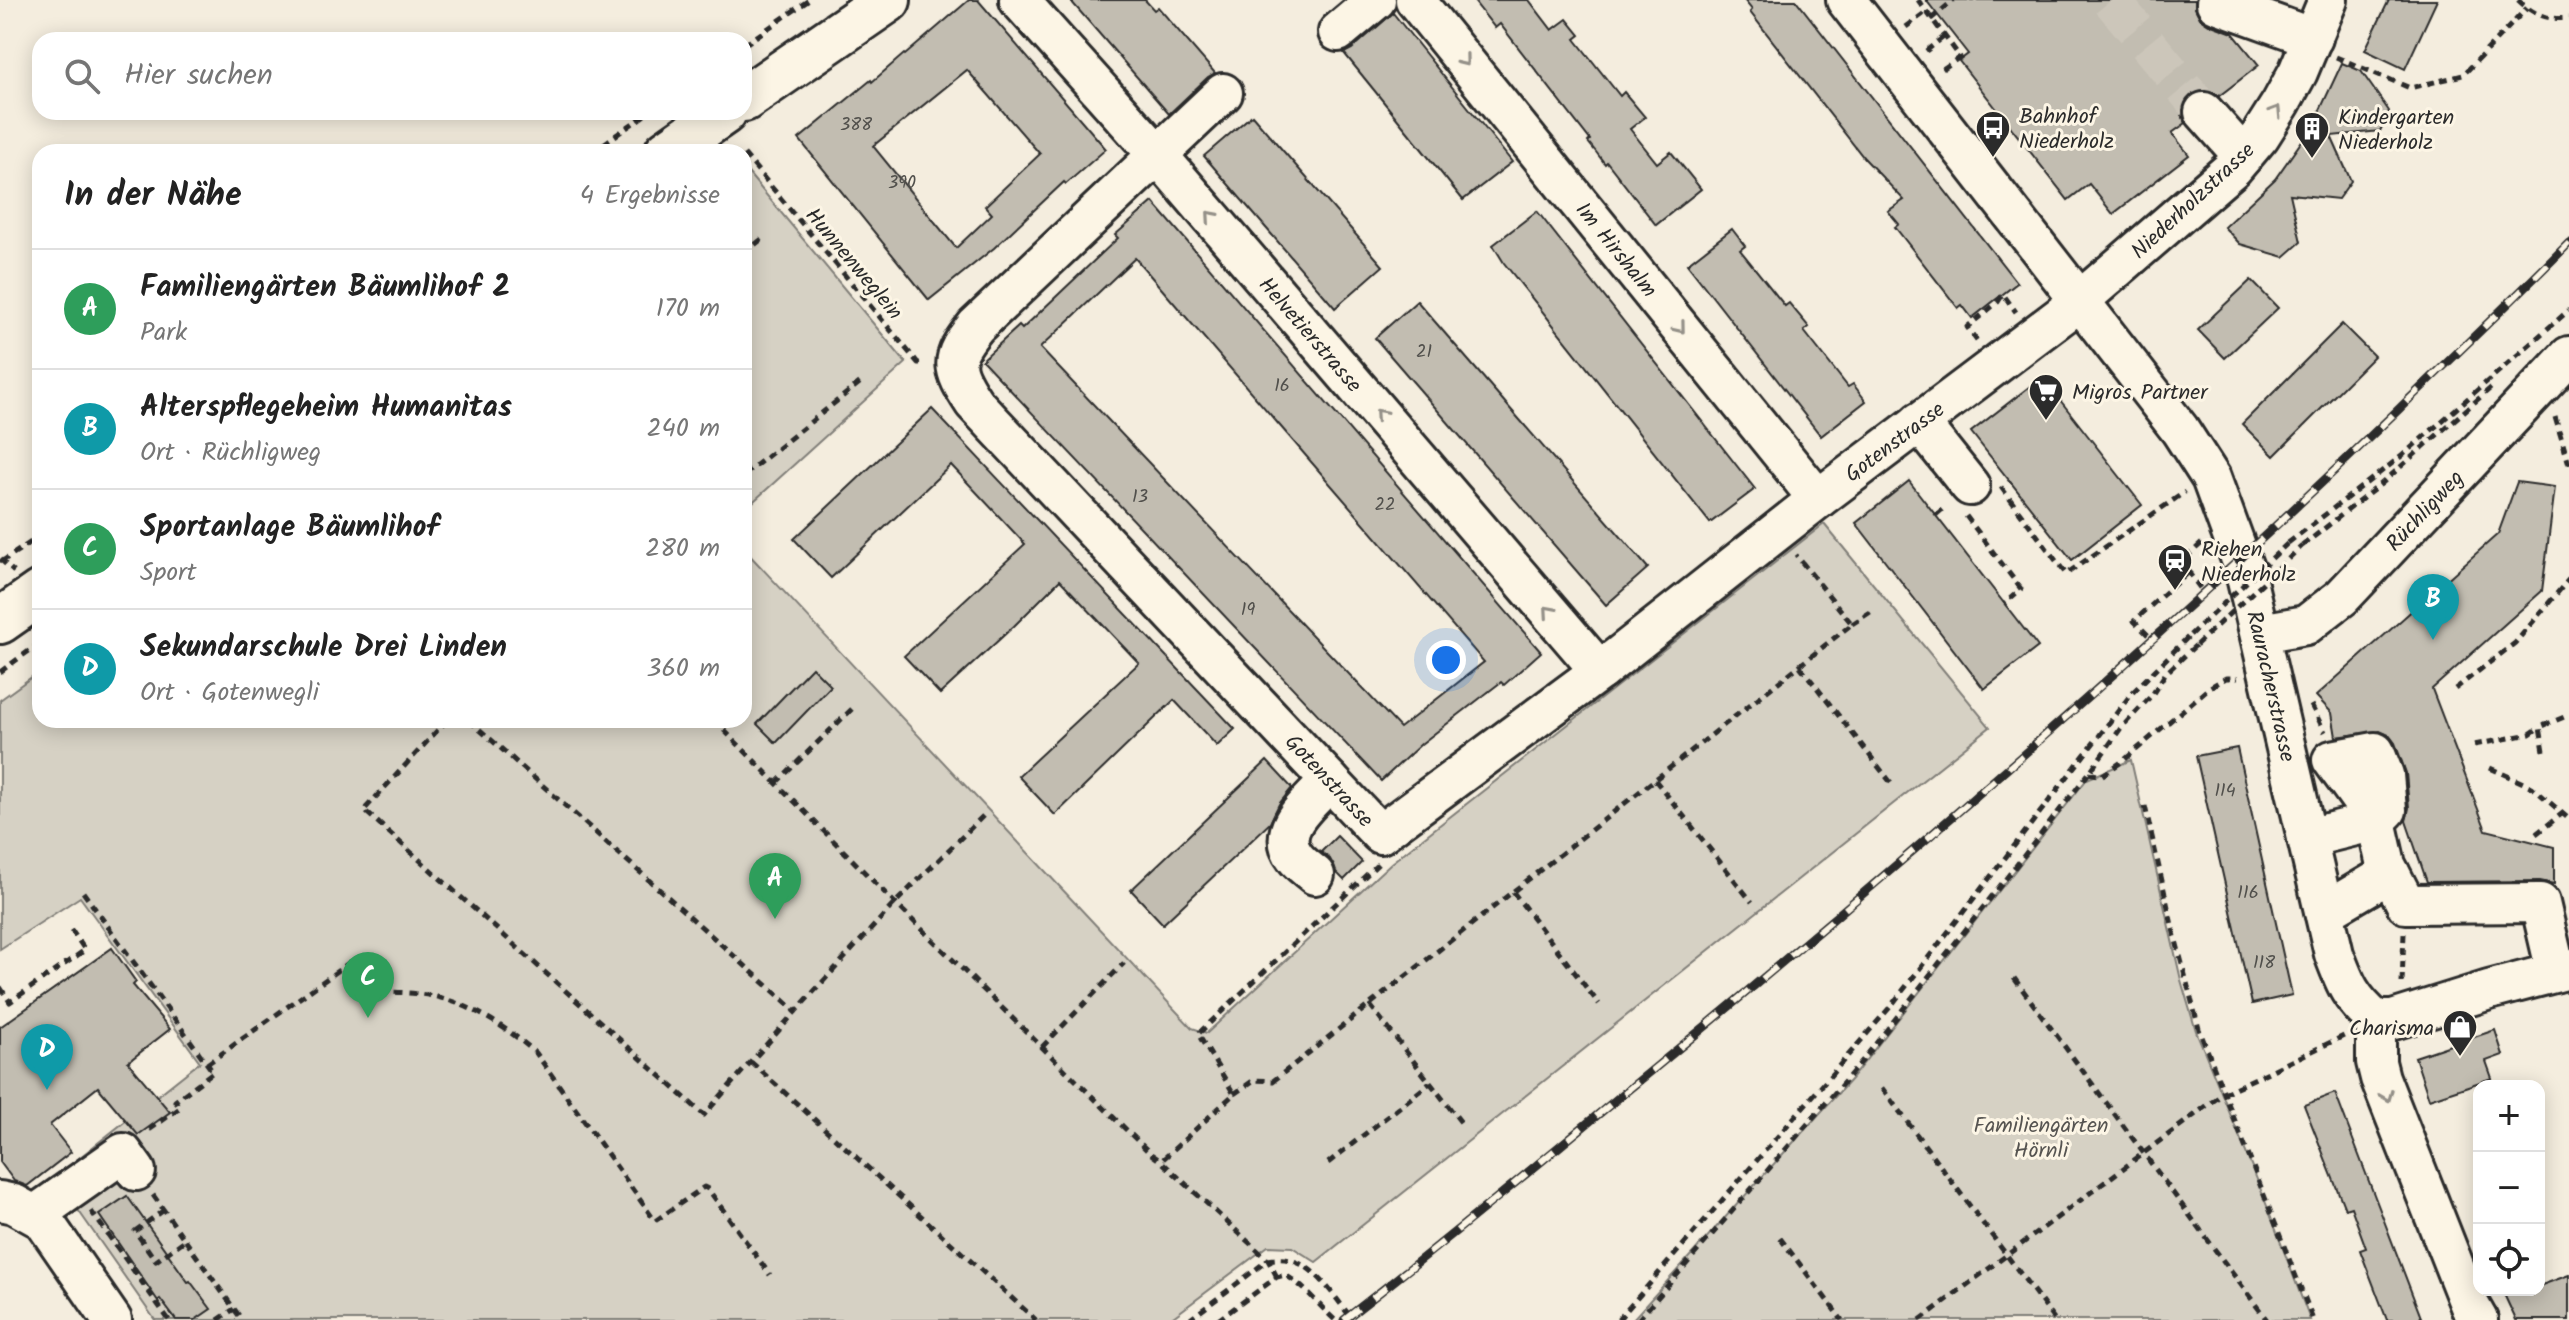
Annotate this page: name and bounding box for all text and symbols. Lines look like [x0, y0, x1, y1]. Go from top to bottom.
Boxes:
search box [32, 32, 752, 120]
text: Hier suchen [124, 52, 273, 100]
one-way arrow [1454, 52, 1469, 66]
icon: search [60, 54, 104, 98]
place label: Bahnhof Niederholz [2019, 100, 2114, 160]
place label: Kindergarten Niederholz [2338, 101, 2454, 161]
one-way arrow [2267, 105, 2282, 120]
bus stop icon: Bahnhof Niederholz [1974, 109, 2012, 159]
building icon: Kindergarten Niederholz [2293, 110, 2331, 160]
house number: 388 [840, 111, 872, 140]
street label: Niederholzstrasse [2124, 135, 2264, 269]
text: In der Nähe [64, 169, 242, 223]
house number: 390 [888, 169, 916, 198]
text: 4 Ergebnisse [580, 175, 720, 217]
street label: Im Hirshalm [1565, 195, 1665, 306]
street label: Hunnenweglein [795, 201, 911, 329]
one-way arrow [1206, 211, 1221, 226]
text: Familiengärten Bäumlihof 2 [140, 264, 510, 312]
street label: Helvetierstrasse [1249, 270, 1370, 402]
text: A [82, 288, 98, 330]
text: 170 m [656, 288, 720, 330]
text: Park [140, 312, 187, 354]
one-way arrow [1671, 319, 1685, 334]
house number: 21 [1416, 338, 1432, 367]
house number: 16 [1274, 372, 1290, 401]
supermarket icon: Migros Partner [2027, 372, 2065, 422]
place label: Migros Partner [2072, 376, 2209, 411]
text: Alterspflegeheim Humanitas [140, 384, 512, 432]
street label: Gotenstrasse [1838, 394, 1953, 492]
text: B [82, 408, 98, 450]
text: 240 m [646, 408, 720, 450]
one-way arrow [1375, 409, 1390, 423]
text: Ort · Rüchligweg [140, 432, 321, 474]
street label: Rüchligweg [2379, 463, 2473, 561]
house number: 13 [1132, 483, 1148, 512]
house number: 22 [1375, 491, 1395, 520]
text: Sportanlage Bäumlihof [140, 504, 439, 552]
text: C [82, 528, 98, 570]
text: 280 m [645, 528, 720, 570]
place label: Riehen Niederholz [2201, 533, 2296, 593]
station icon: Riehen Niederholz [2156, 542, 2194, 592]
text: Sport [140, 552, 197, 594]
pin: B [2407, 574, 2459, 640]
house number: 19 [1241, 596, 1255, 625]
one-way arrow [1544, 606, 1559, 621]
street label: Rauracherstrasse [2235, 607, 2304, 766]
text: Sekundarschule Drei Linden [140, 624, 507, 672]
your location [1426, 640, 1466, 680]
text: D [81, 648, 99, 690]
text: 360 m [647, 648, 720, 690]
text: Ort · Gotenwegli [140, 672, 319, 714]
street label: Gotenstrasse [1275, 727, 1381, 837]
house number: 114 [2214, 777, 2236, 806]
pin: A [749, 853, 801, 919]
house number: 116 [2237, 879, 2259, 908]
house number: 118 [2253, 949, 2275, 978]
pin: C [342, 952, 394, 1018]
shop icon: Charisma [2441, 1008, 2479, 1058]
place label: Charisma [2349, 1012, 2434, 1047]
pin: D [21, 1024, 73, 1090]
map controls [2473, 1080, 2545, 1296]
button: + [2473, 1080, 2545, 1152]
one-way arrow [2377, 1088, 2394, 1102]
park label: Familiengärten Hörnli [1973, 1109, 2109, 1169]
button: − [2473, 1152, 2545, 1224]
button: locate [2473, 1224, 2545, 1296]

